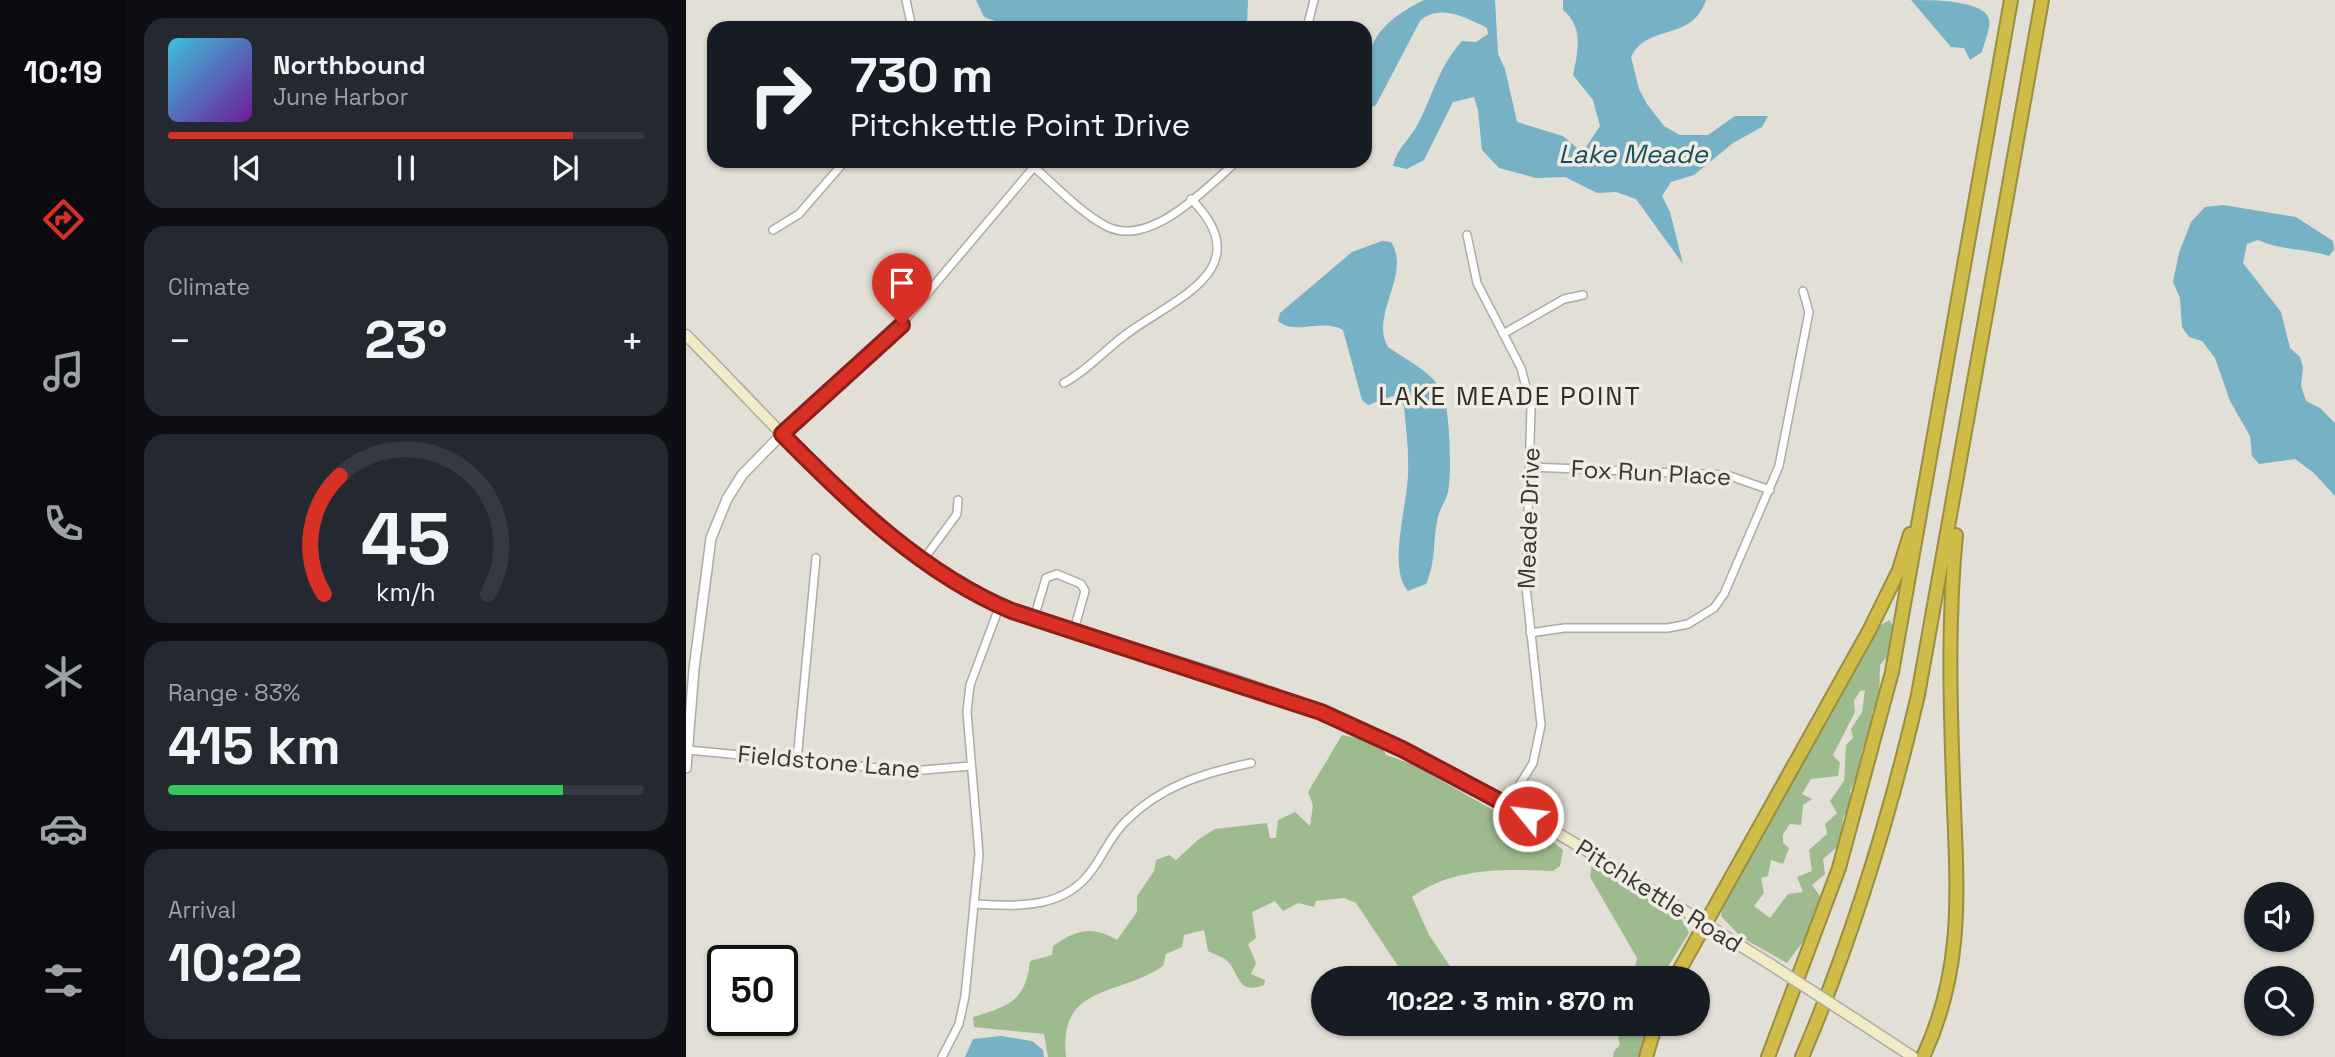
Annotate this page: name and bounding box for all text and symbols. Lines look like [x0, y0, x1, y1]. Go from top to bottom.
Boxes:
text: 730 m [850, 44, 993, 106]
text: Northbound [273, 48, 426, 82]
icon: right [735, 49, 826, 140]
text: 10:19 [24, 52, 102, 92]
text: June Harbor [273, 82, 408, 112]
text: Pitchkettle Point Drive [850, 105, 1190, 145]
water label: Lake Meade [1558, 137, 1709, 171]
icon: previous [228, 149, 266, 187]
icon: pause [387, 149, 425, 187]
icon: next [546, 149, 584, 187]
icon: directions [39, 195, 88, 244]
pin [872, 253, 932, 325]
icon: arrive [883, 264, 921, 302]
text: Climate [168, 272, 250, 302]
text: 23° [365, 307, 448, 373]
text: − [168, 317, 192, 365]
text: + [620, 317, 644, 365]
icon: music [39, 347, 88, 396]
district label: LAKE MEADE POINT [1378, 379, 1642, 413]
street label: Meade Drive [1511, 447, 1546, 589]
street label: Fox Run Place [1570, 453, 1732, 492]
text: 45 [361, 493, 451, 586]
icon: phone [39, 499, 88, 548]
text: km/h [376, 576, 436, 608]
icon: climate [39, 652, 88, 701]
text: Range · 83% [168, 678, 300, 708]
text: 415 km [168, 713, 341, 779]
street label: Fieldstone Lane [736, 738, 922, 785]
position arrow [1491, 779, 1565, 853]
icon: car [39, 804, 88, 853]
street label: Pitchkettle Road [1570, 832, 1748, 959]
map controls [2244, 882, 2314, 1036]
button: sound [2244, 882, 2314, 952]
text: Arrival [168, 895, 236, 925]
text: 10:22 [168, 930, 302, 996]
speed limit sign: 50 [707, 945, 798, 1036]
icon: filters [39, 956, 88, 1005]
button: search [2244, 966, 2314, 1036]
text: 10:22 · 3 min · 870 m [1387, 984, 1634, 1018]

